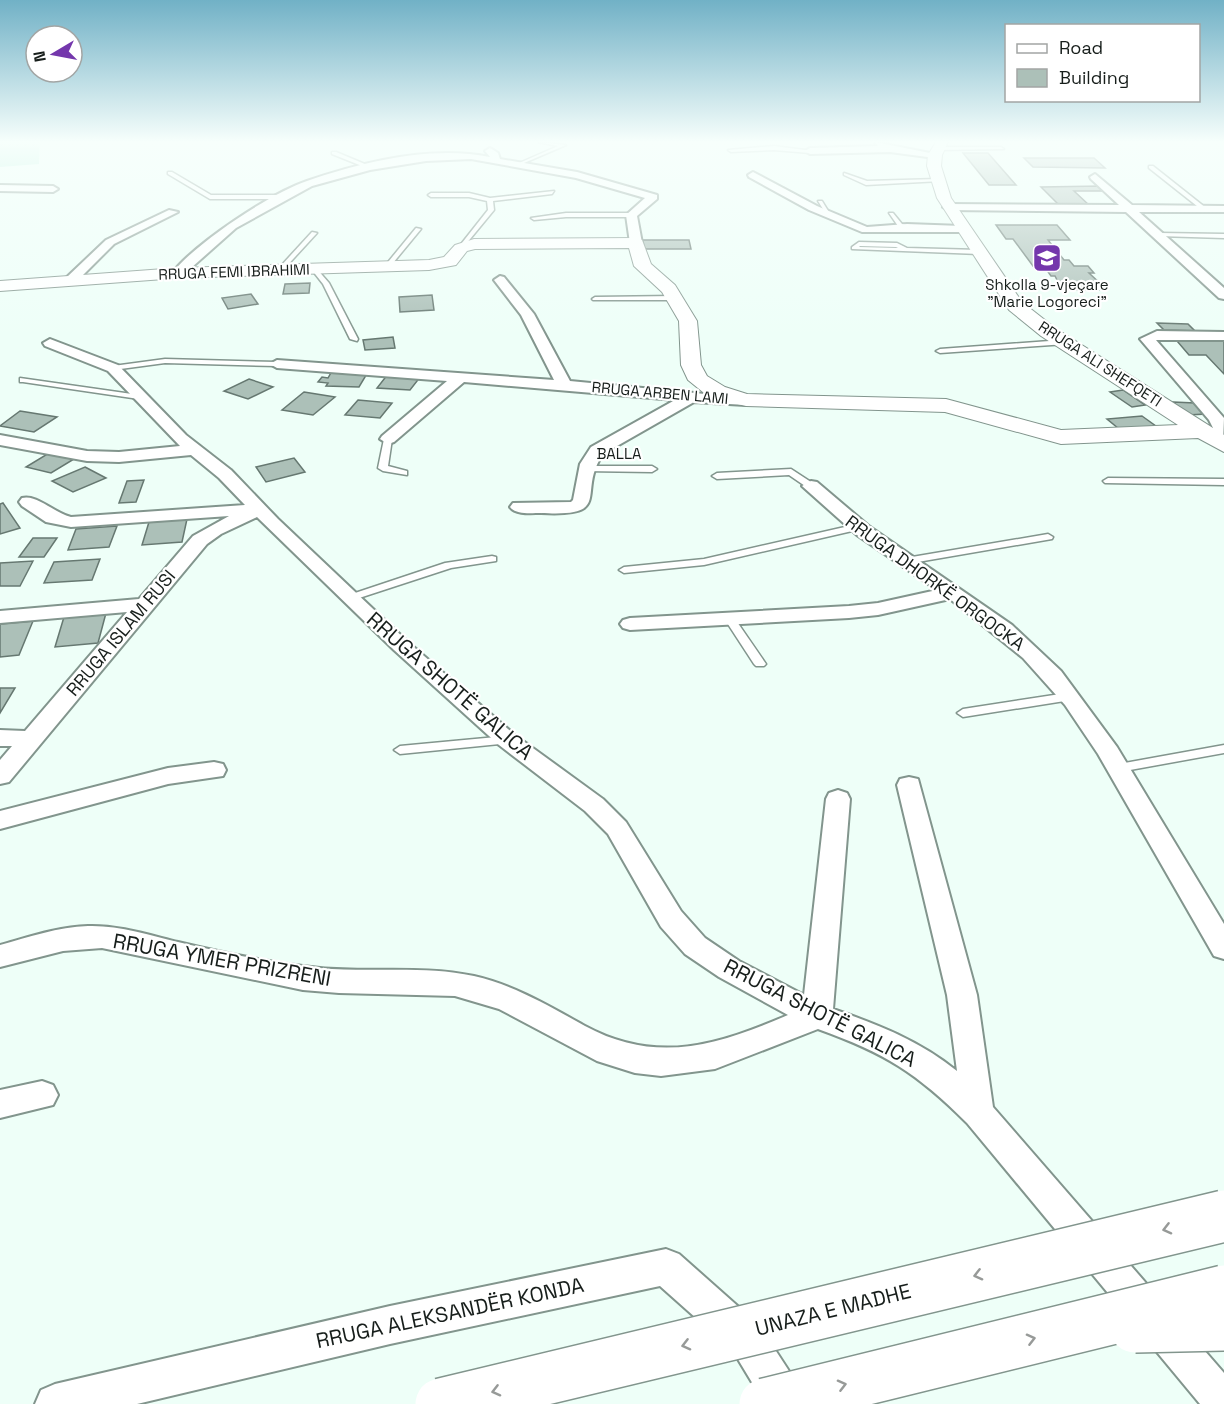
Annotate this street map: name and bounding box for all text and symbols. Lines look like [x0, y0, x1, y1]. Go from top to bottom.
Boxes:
north arrow [24, 24, 84, 84]
legend [1005, 24, 1200, 102]
text: Road [1059, 36, 1103, 59]
text: N [28, 49, 51, 64]
text: Building [1059, 66, 1129, 89]
school or university icon: Shkolla 9-vjeçare "Marie Logoreci" [1031, 242, 1063, 274]
street label: RRUGA FEMI IBRAHIMI [158, 259, 310, 284]
place label: Shkolla 9-vjeçare "Marie Logoreci" [985, 275, 1109, 311]
street label: RRUGA ALI SHEFQETI [1035, 317, 1166, 411]
street label: RRUGA ARBEN LAMI [591, 377, 729, 408]
street label: BALLA [596, 444, 642, 463]
street label: RRUGA DHORKË ORGOCKA [841, 510, 1030, 655]
street label: RRUGA ISLAM RUSI [61, 565, 180, 701]
street label: RRUGA SHOTË GALICA [361, 606, 539, 766]
street label: RRUGA YMER PRIZRENI [111, 927, 333, 992]
street label: RRUGA SHOTË GALICA [719, 952, 921, 1073]
one-way arrow [1162, 1222, 1172, 1235]
one-way arrow [973, 1267, 983, 1280]
street label: RRUGA ALEKSANDËR KONDA [313, 1271, 586, 1354]
street label: UNAZA E MADHE [752, 1277, 914, 1342]
one-way arrow [1026, 1333, 1036, 1346]
one-way arrow [681, 1338, 691, 1351]
one-way arrow [837, 1380, 847, 1393]
one-way arrow [491, 1383, 501, 1396]

